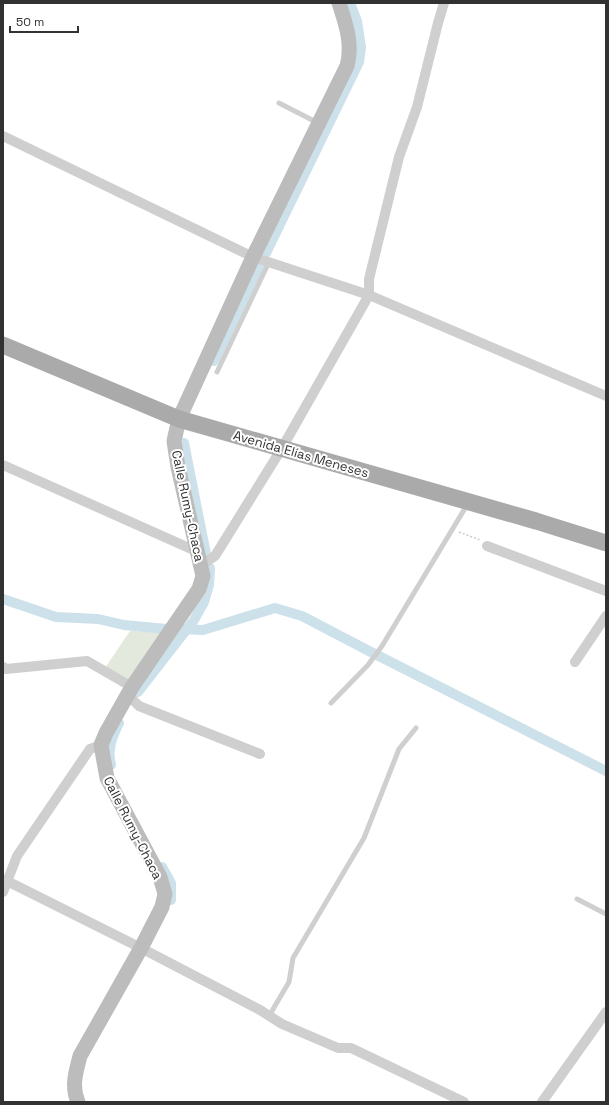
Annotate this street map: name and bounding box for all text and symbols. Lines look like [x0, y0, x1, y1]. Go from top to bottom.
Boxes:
scale bar [10, 8, 78, 34]
text: 50 m [16, 14, 44, 30]
street label: Avenida Elías Meneses [231, 427, 371, 482]
street label: Calle Rumy-Chaca [168, 449, 208, 564]
street label: Calle Rumy-Chaca [100, 774, 167, 883]

